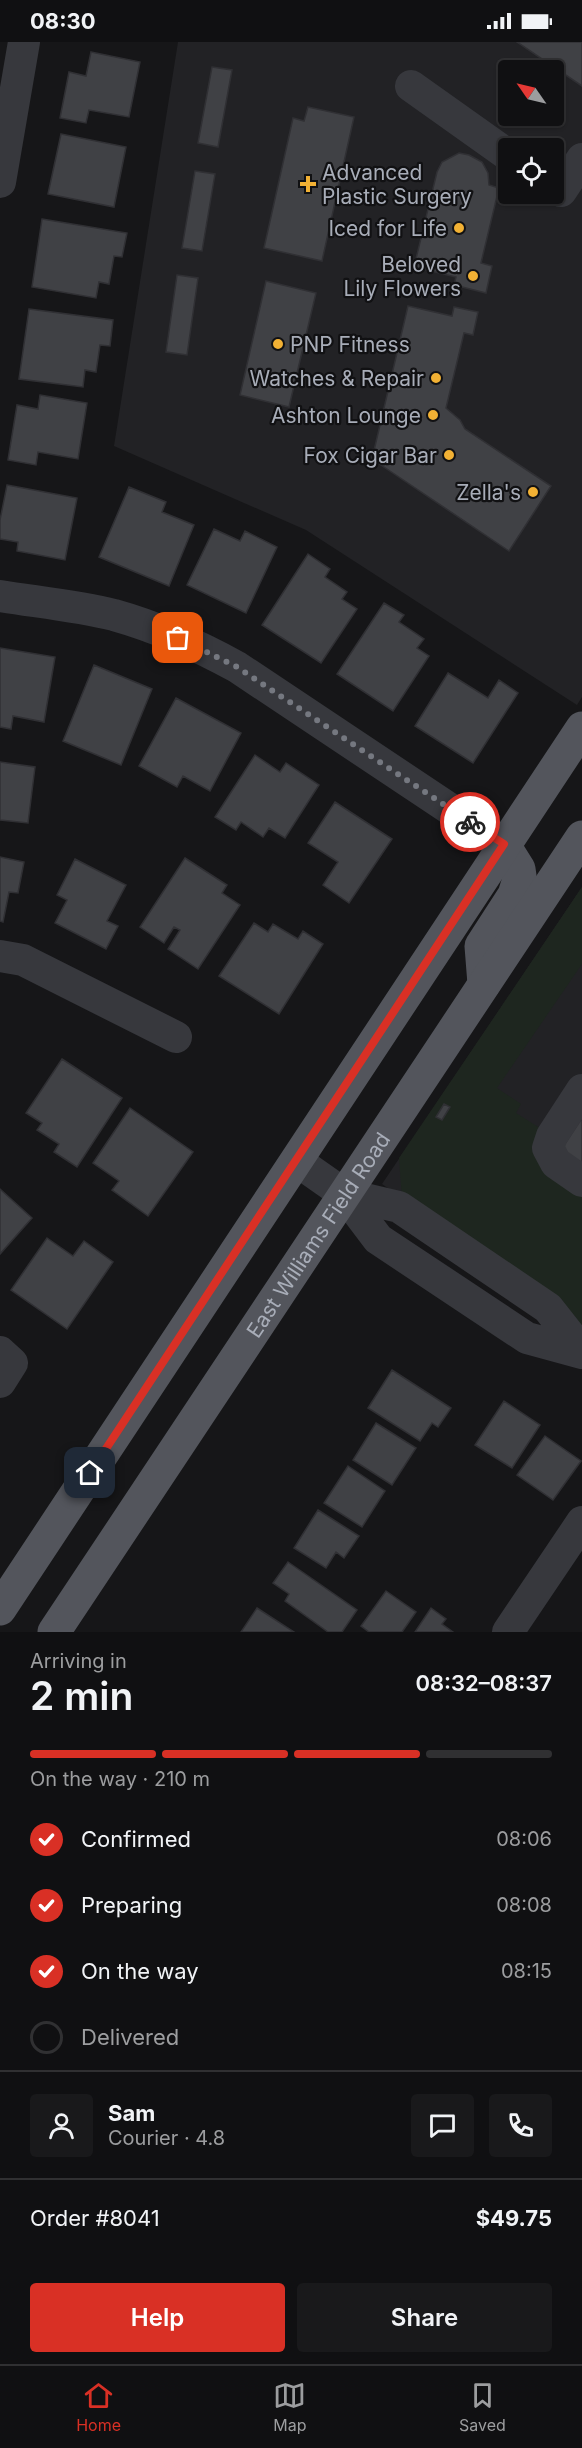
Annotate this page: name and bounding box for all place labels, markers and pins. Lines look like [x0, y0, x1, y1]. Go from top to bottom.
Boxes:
place label: Advanced Plastic Surgery [322, 160, 472, 209]
marker: Advanced Plastic Surgery [299, 175, 317, 193]
place label: Iced for Life [328, 216, 447, 241]
marker: Iced for Life [452, 221, 466, 235]
place label: Beloved Lily Flowers [343, 252, 461, 301]
marker: Beloved Lily Flowers [466, 269, 480, 283]
place label: PNP Fitness [290, 332, 410, 357]
marker: PNP Fitness [271, 337, 285, 351]
place label: Watches & Repair [250, 366, 424, 391]
marker: Watches & Repair [429, 371, 443, 385]
place label: Ashton Lounge [271, 403, 421, 428]
marker: Ashton Lounge [426, 408, 440, 422]
place label: Fox Cigar Bar [304, 443, 437, 468]
marker: Fox Cigar Bar [442, 448, 456, 462]
place label: Zella's [456, 480, 521, 505]
marker: Zella's [526, 485, 540, 499]
pin [152, 612, 203, 663]
pin [64, 1447, 115, 1498]

